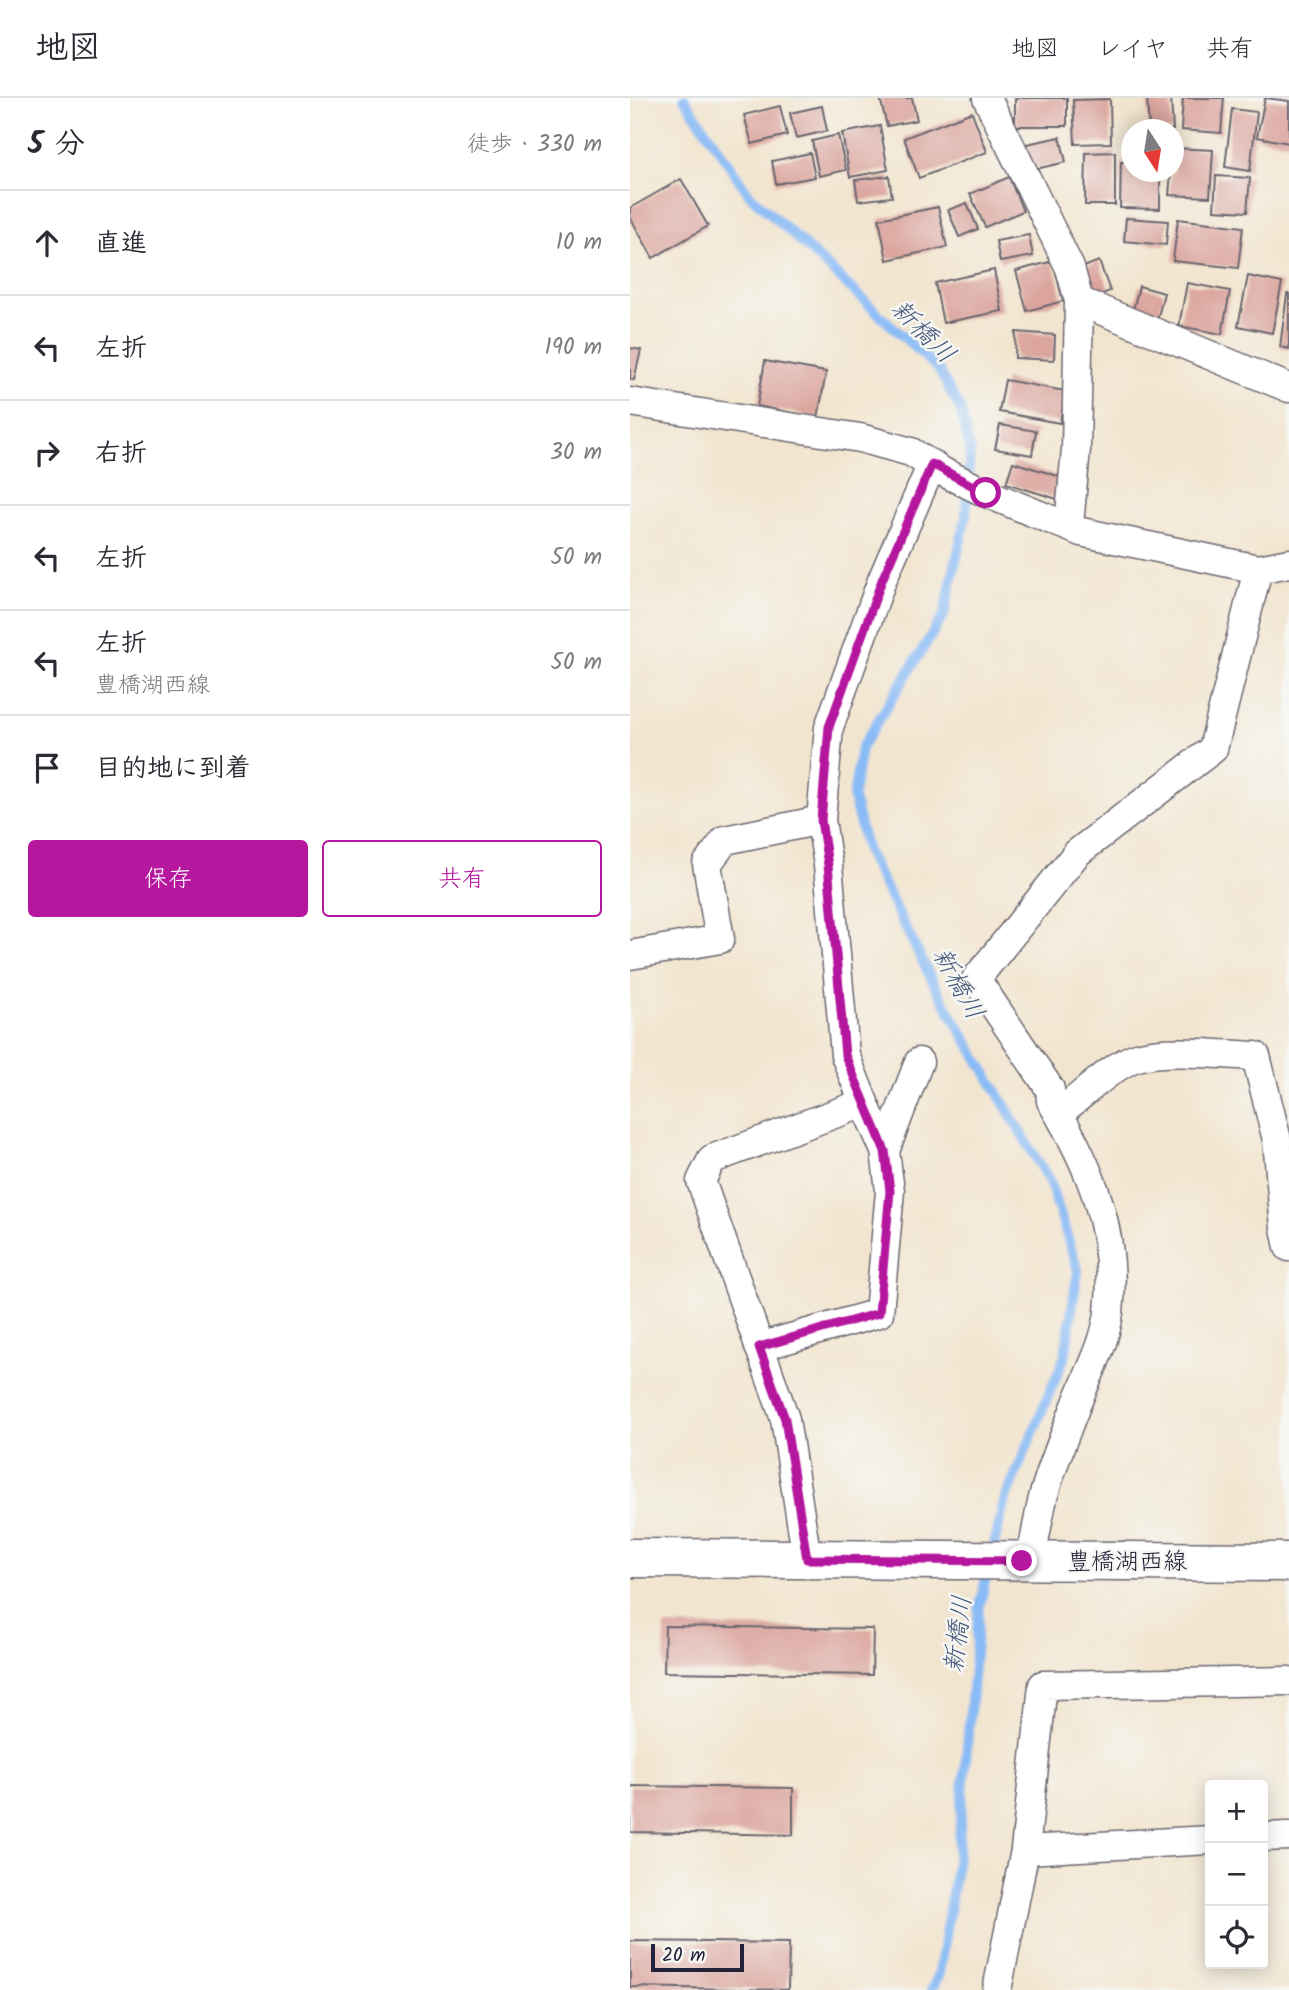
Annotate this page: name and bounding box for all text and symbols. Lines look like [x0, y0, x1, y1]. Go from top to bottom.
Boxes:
text: 地図 [35, 23, 101, 76]
text: 地図 [1011, 30, 1059, 69]
text: レイヤ [1097, 30, 1168, 69]
text: 共有 [1206, 30, 1254, 69]
north arrow [1121, 119, 1184, 182]
text: 5 分 [28, 121, 85, 169]
text: 徒歩 · 330 m [467, 127, 602, 163]
text: 直進 [95, 223, 147, 265]
icon: ahead [28, 224, 66, 262]
text: 10 m [556, 225, 602, 261]
water label: 新橋川 [880, 290, 965, 375]
text: 左折 [95, 328, 147, 370]
icon: left [28, 329, 66, 367]
text: 190 m [545, 330, 602, 366]
text: 右折 [95, 433, 147, 475]
icon: right [28, 434, 66, 472]
text: 30 m [550, 435, 602, 471]
route start [970, 477, 1001, 508]
text: 左折 [95, 538, 147, 580]
icon: left [28, 539, 66, 577]
text: 50 m [551, 540, 602, 576]
text: 左折 [95, 623, 147, 665]
icon: left [28, 644, 66, 682]
text: 50 m [551, 645, 602, 681]
text: 豊橋湖西線 [95, 668, 210, 704]
text: 目的地に到着 [95, 748, 251, 790]
icon: arrive [28, 749, 66, 787]
button: 保存 [28, 840, 308, 917]
button: 共有 [322, 840, 602, 917]
water label: 新橋川 [920, 940, 995, 1028]
street label: 豊橋湖西線 [1067, 1543, 1187, 1582]
route end [1006, 1545, 1037, 1576]
water label: 新橋川 [933, 1593, 985, 1676]
map controls [1205, 1780, 1268, 1969]
button: + [1205, 1780, 1268, 1843]
button: − [1205, 1843, 1268, 1906]
button: locate [1205, 1906, 1268, 1969]
scale bar [651, 1941, 744, 1973]
text: 20 m [662, 1941, 705, 1971]

